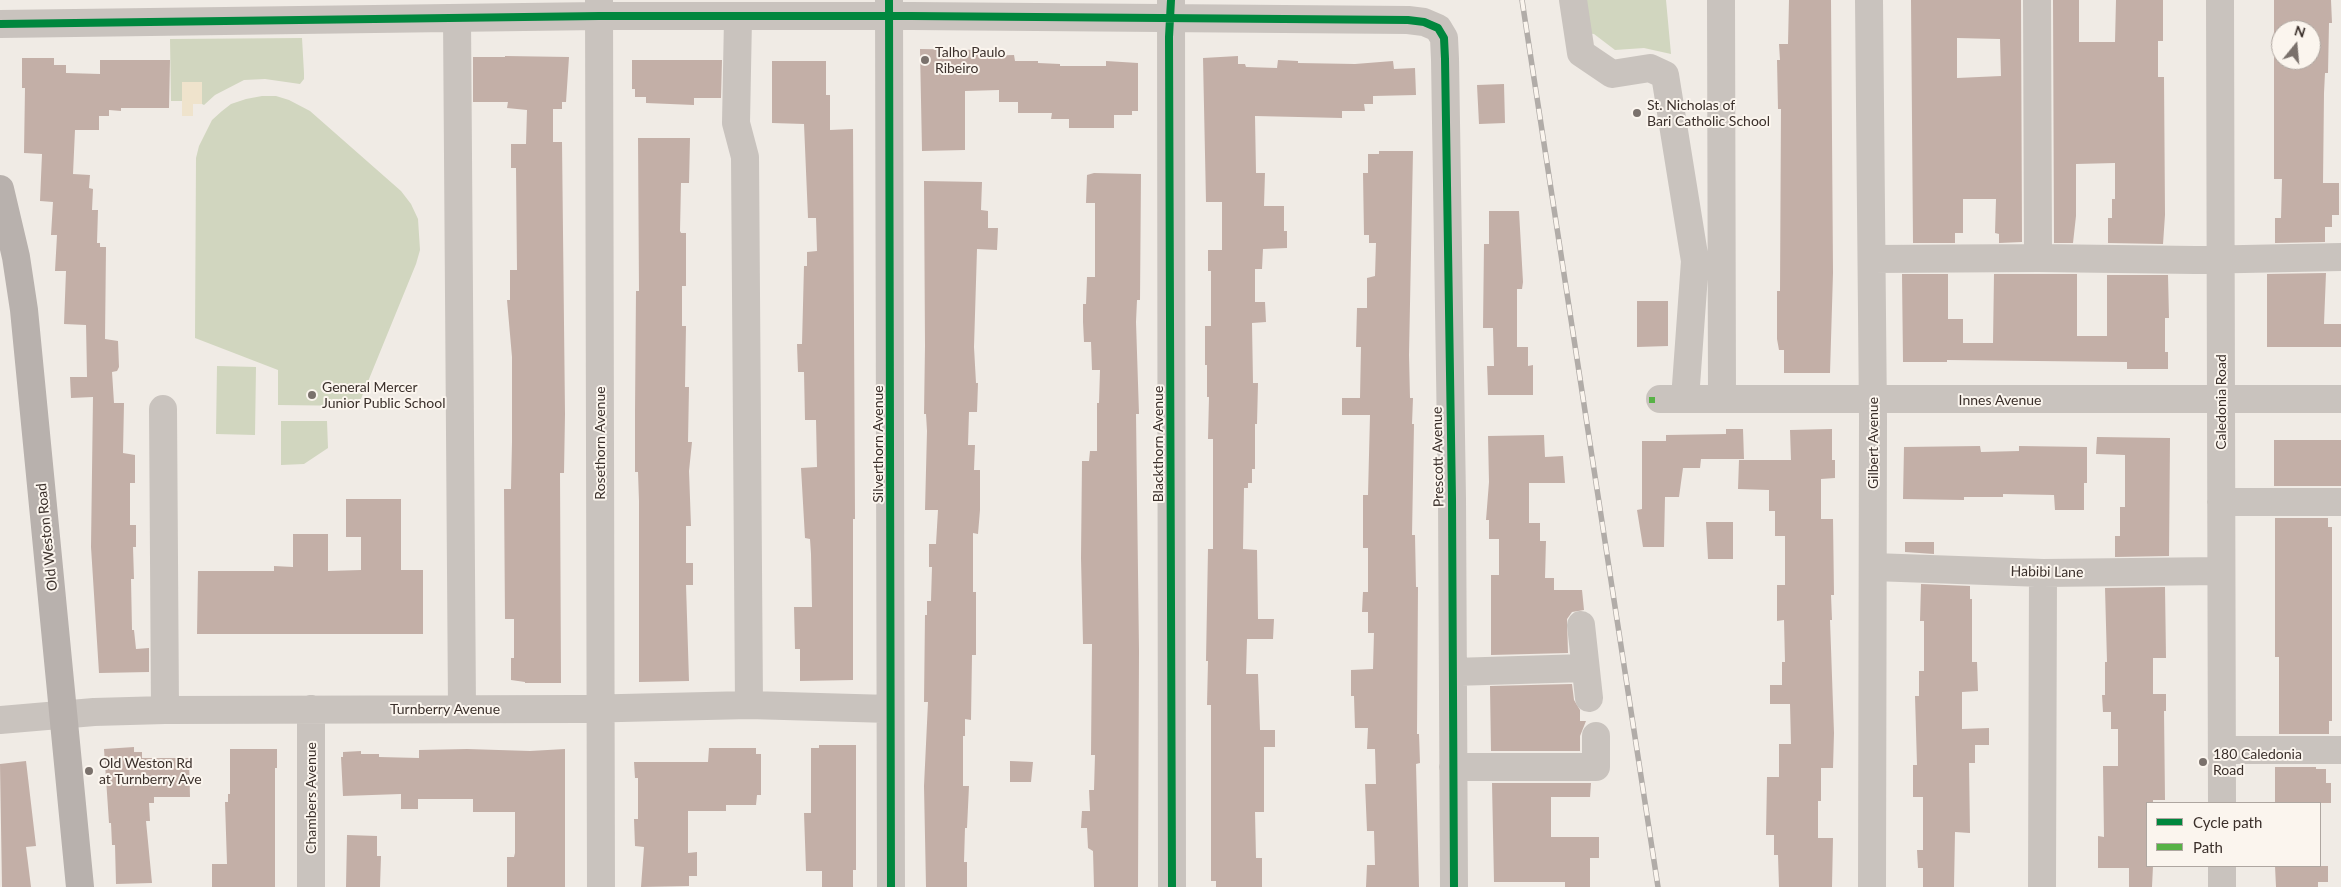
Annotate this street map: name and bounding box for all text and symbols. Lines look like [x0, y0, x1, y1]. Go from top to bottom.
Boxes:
north arrow [2271, 20, 2321, 70]
text: N [2293, 21, 2308, 41]
place label: Talho Paulo Ribeiro [935, 44, 1005, 76]
marker: Talho Paulo Ribeiro [919, 54, 931, 66]
place label: St. Nicholas of Bari Catholic School [1647, 97, 1770, 130]
marker: St. Nicholas of Bari Catholic School [1631, 107, 1643, 119]
street label: Caledonia Road [2213, 354, 2229, 450]
place label: General Mercer Junior Public School [322, 379, 445, 412]
street label: Silverthorn Avenue [870, 385, 886, 503]
street label: Rosethorn Avenue [592, 386, 608, 500]
street label: Blackthorn Avenue [1150, 386, 1166, 502]
marker: General Mercer Junior Public School [306, 389, 318, 401]
street label: Innes Avenue [1959, 392, 2041, 408]
street label: Gilbert Avenue [1865, 397, 1881, 489]
street label: Prescott Avenue [1429, 407, 1447, 507]
street label: Old Weston Road [33, 482, 61, 592]
street label: Habibi Lane [2010, 563, 2084, 581]
street label: Turnberry Avenue [390, 701, 500, 717]
street label: Chambers Avenue [303, 742, 319, 854]
place label: 180 Caledonia Road [2213, 746, 2302, 779]
place label: Old Weston Rd at Turnberry Ave [99, 755, 202, 788]
marker: 180 Caledonia Road [2197, 756, 2209, 768]
marker: Old Weston Rd at Turnberry Ave [83, 765, 95, 777]
legend [2146, 802, 2321, 867]
text: Cycle path [2193, 813, 2262, 831]
text: Path [2193, 838, 2223, 856]

